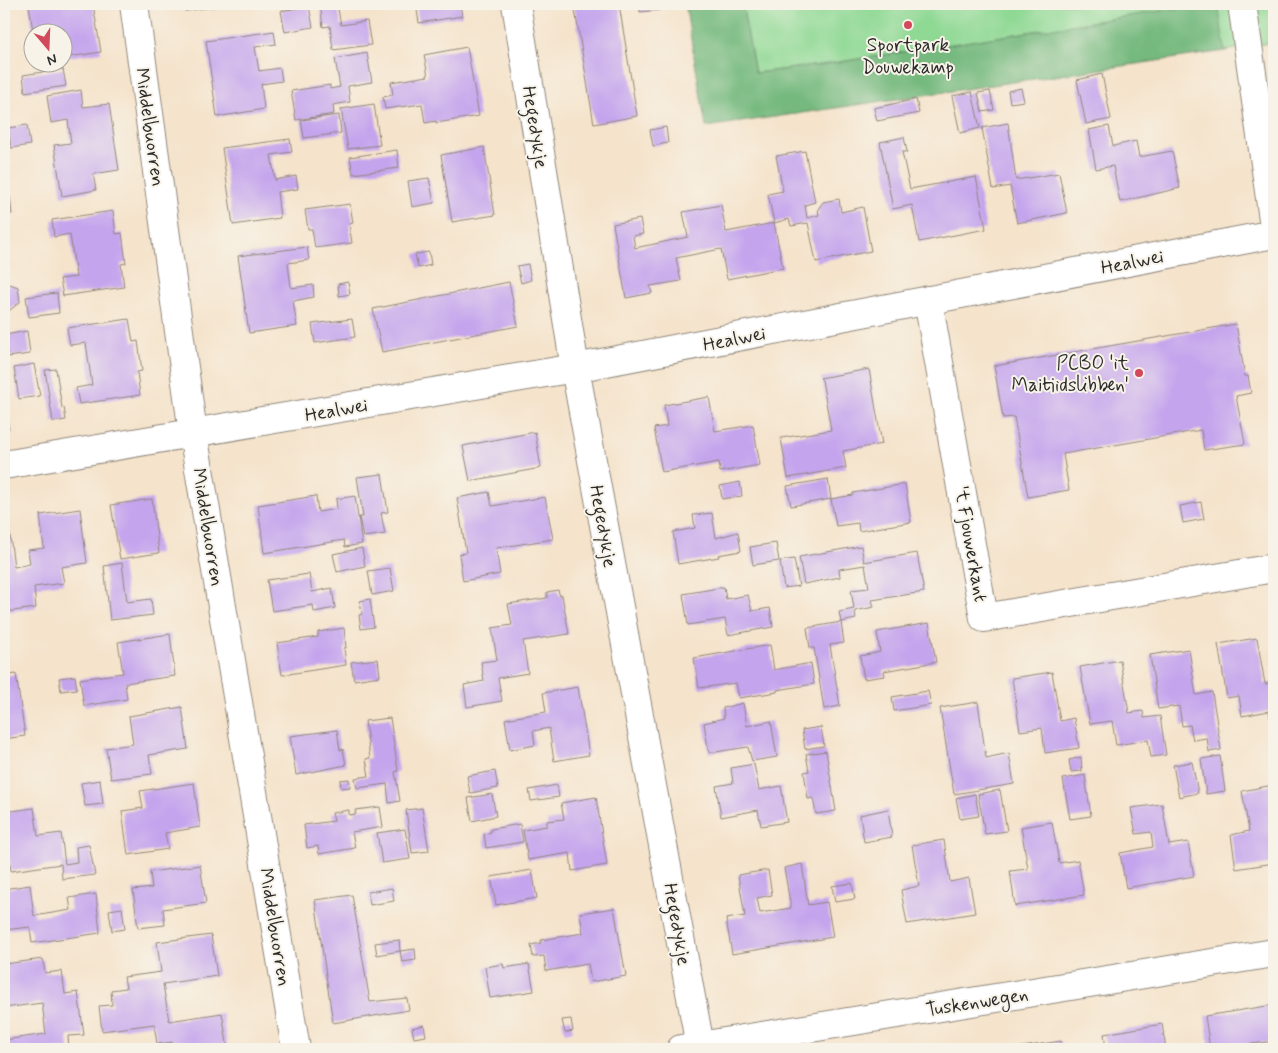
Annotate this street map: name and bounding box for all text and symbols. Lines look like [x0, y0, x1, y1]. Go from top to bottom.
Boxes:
marker: Sportpark Douwekamp [902, 19, 914, 31]
north arrow [22, 22, 72, 72]
place label: Sportpark Douwekamp [862, 33, 954, 80]
text: N [45, 49, 59, 69]
street label: Middelbuorren [129, 66, 170, 188]
street label: Hegedykje [513, 84, 553, 171]
street label: Healwei [1099, 244, 1166, 281]
street label: Healwei [701, 321, 768, 358]
place label: PCBO 'it Maitiidslibben' [1011, 351, 1129, 398]
marker: PCBO 'it Maitiidslibben' [1133, 367, 1145, 379]
street label: Healwei [303, 393, 370, 428]
street label: Middelbuorren [186, 466, 229, 588]
street label: Hegedykje [580, 483, 622, 570]
street label: 't Fjouwerkant [947, 484, 993, 604]
street label: Middelbuorren [253, 866, 296, 988]
street label: Hegedykje [654, 881, 696, 968]
street label: Tuskenwegen [924, 982, 1030, 1025]

